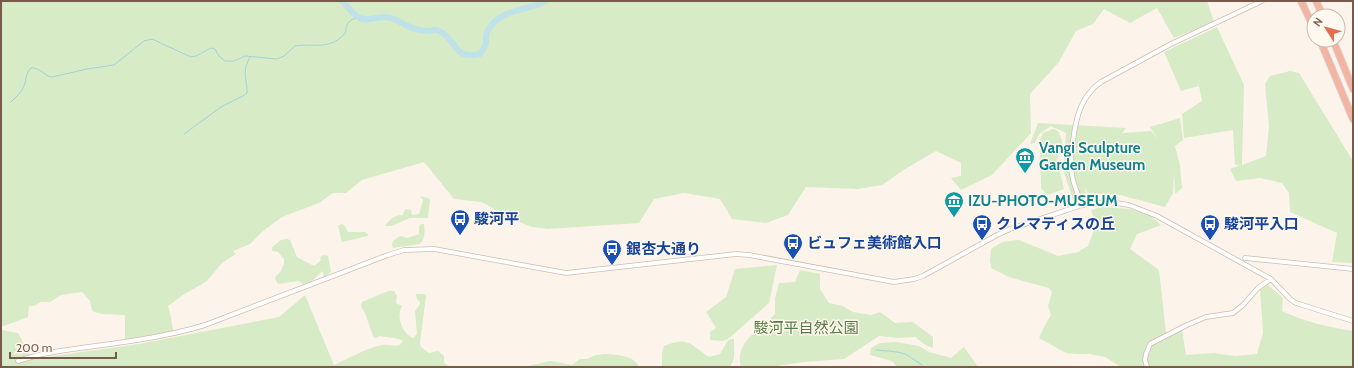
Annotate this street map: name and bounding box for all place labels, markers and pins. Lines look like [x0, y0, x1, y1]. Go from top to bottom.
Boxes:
place label: Vangi Sculpture Garden Museum [1039, 139, 1145, 174]
museum icon: Vangi Sculpture Garden Museum [1014, 146, 1036, 174]
museum icon: IZU-PHOTO-MUSEUM [943, 190, 965, 218]
place label: IZU-PHOTO-MUSEUM [968, 192, 1118, 210]
bus stop icon: 駿河平 [449, 208, 471, 236]
place label: 駿河平 [474, 210, 519, 228]
bus stop icon: クレマティスの丘 [971, 213, 993, 241]
bus stop icon: 駿河平入口 [1199, 213, 1221, 241]
place label: クレマティスの丘 [996, 215, 1115, 233]
place label: 駿河平入口 [1224, 215, 1299, 233]
bus stop icon: ビュフェ美術館入口 [782, 232, 804, 260]
place label: ビュフェ美術館入口 [807, 234, 942, 252]
bus stop icon: 銀杏大通り [601, 238, 623, 266]
place label: 銀杏大通り [626, 240, 701, 258]

